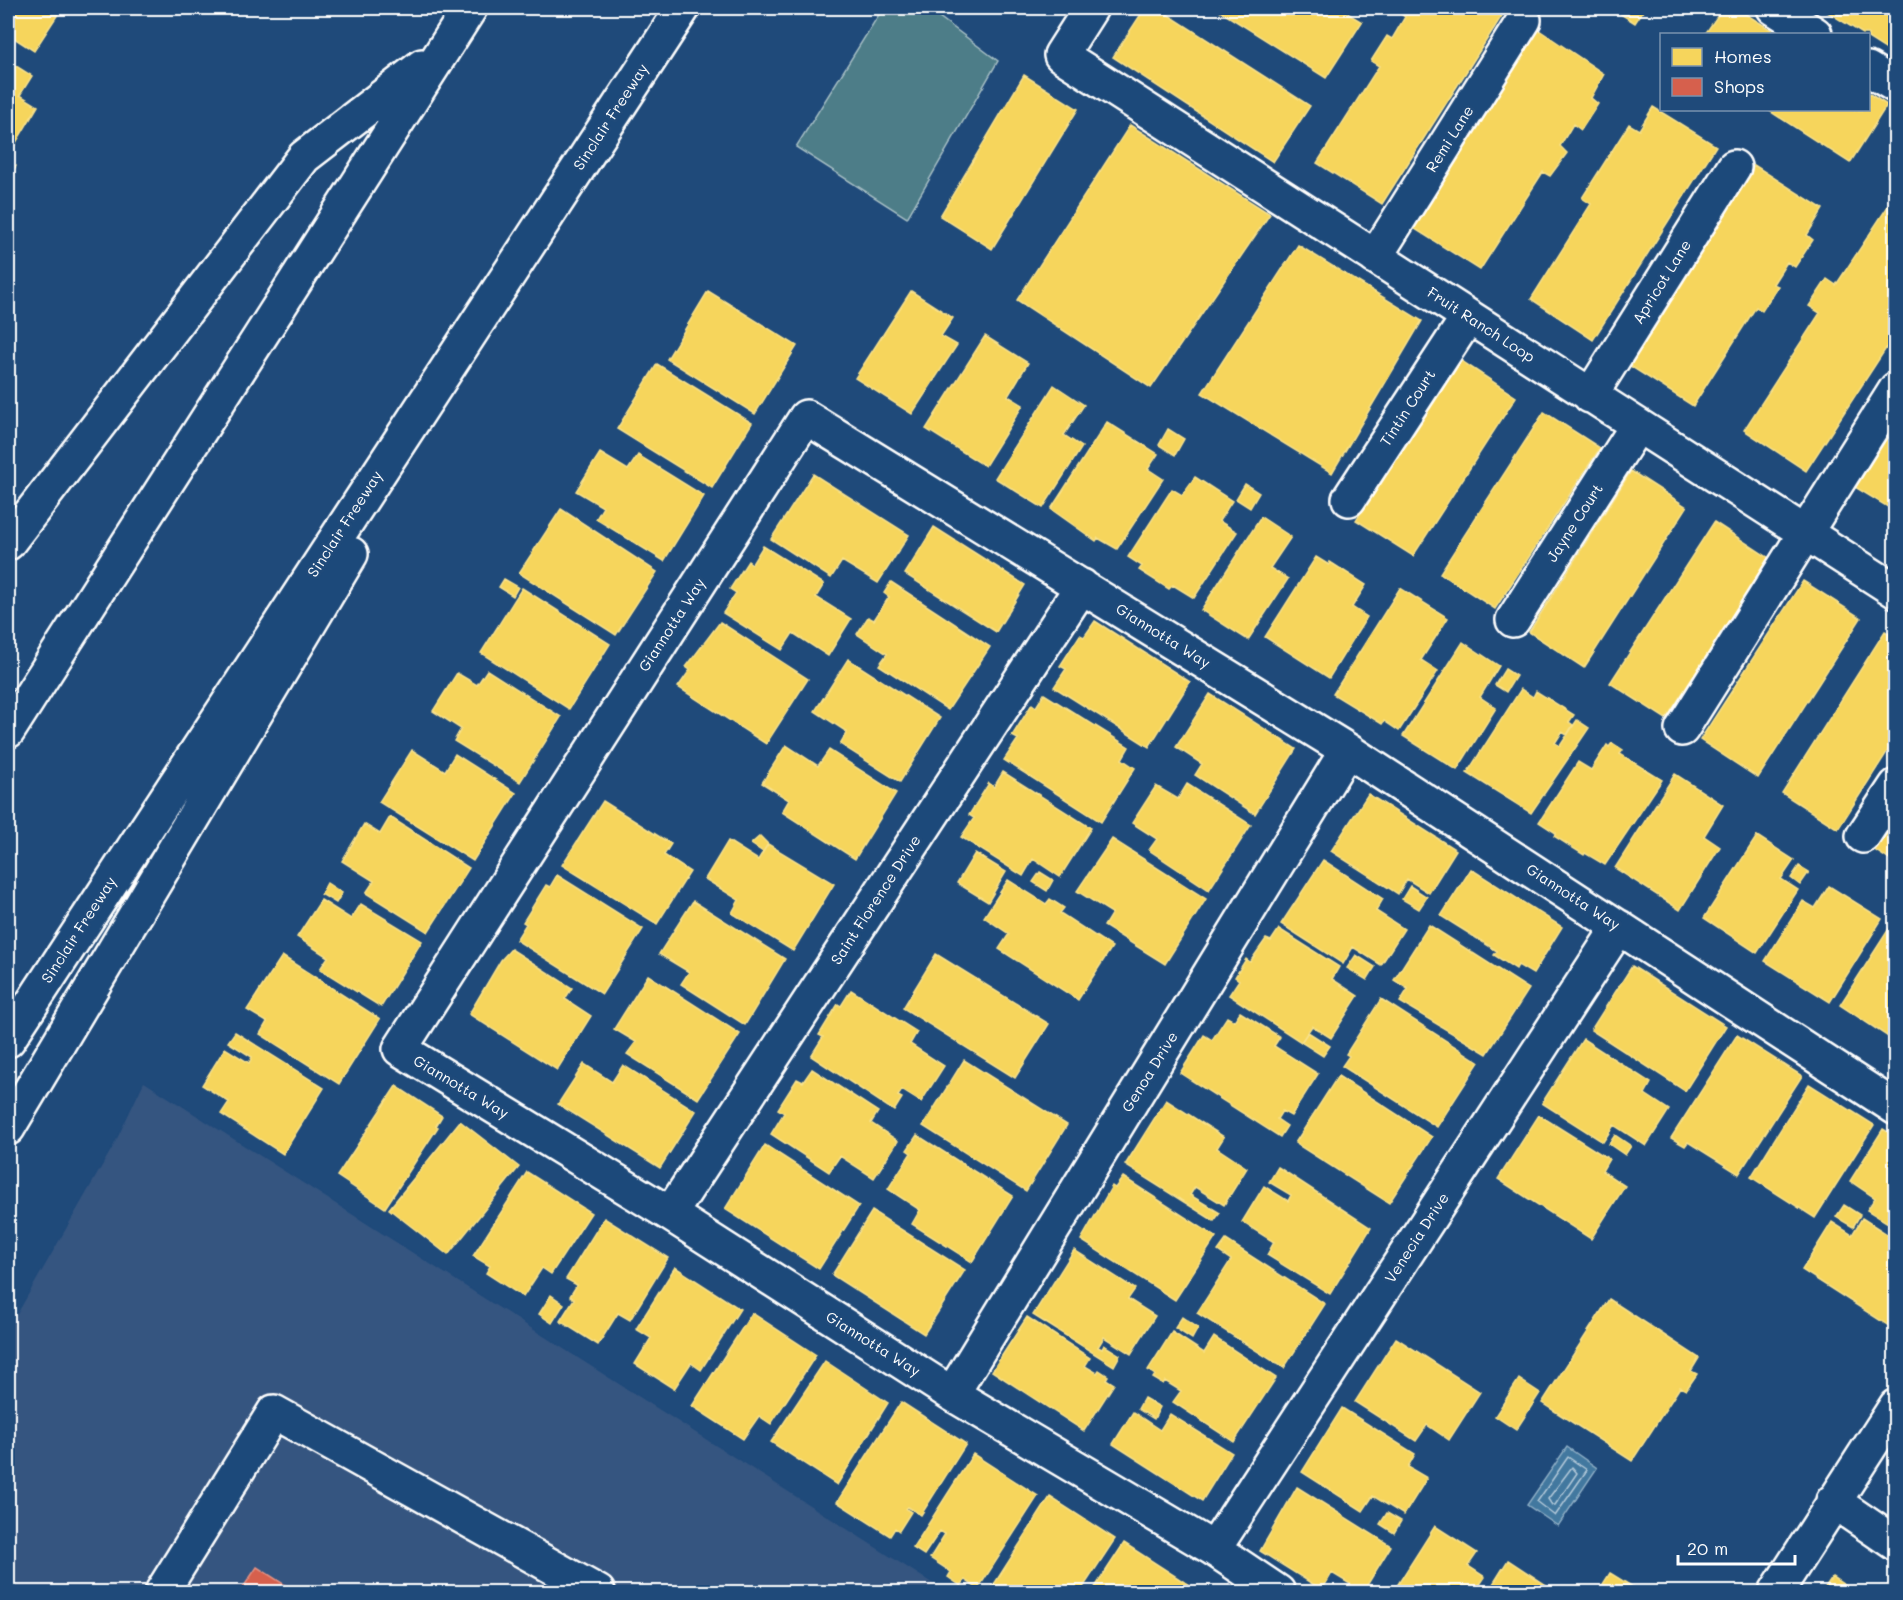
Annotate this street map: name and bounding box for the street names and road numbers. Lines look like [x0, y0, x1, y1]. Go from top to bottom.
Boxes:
street label: Sinclair Freeway [568, 59, 652, 174]
street label: Remi Lane [1421, 101, 1478, 176]
street label: Apricot Lane [1627, 236, 1695, 327]
street label: Fruit Ranch Loop [1424, 282, 1539, 366]
street label: Tintin Court [1375, 365, 1439, 450]
street label: Sinclair Freeway [302, 466, 386, 581]
street label: Jayne Court [1541, 479, 1607, 566]
street label: Giannotta Way [633, 573, 709, 675]
street label: Giannotta Way [1112, 598, 1215, 672]
street label: Saint Florence Drive [826, 831, 925, 968]
street label: Giannotta Way [1523, 858, 1625, 934]
street label: Sinclair Freeway [36, 872, 120, 987]
street label: Genoa Drive [1116, 1027, 1182, 1116]
street label: Giannotta Way [410, 1050, 513, 1123]
street label: Venecia Drive [1380, 1189, 1453, 1286]
street label: Giannotta Way [822, 1306, 925, 1380]

